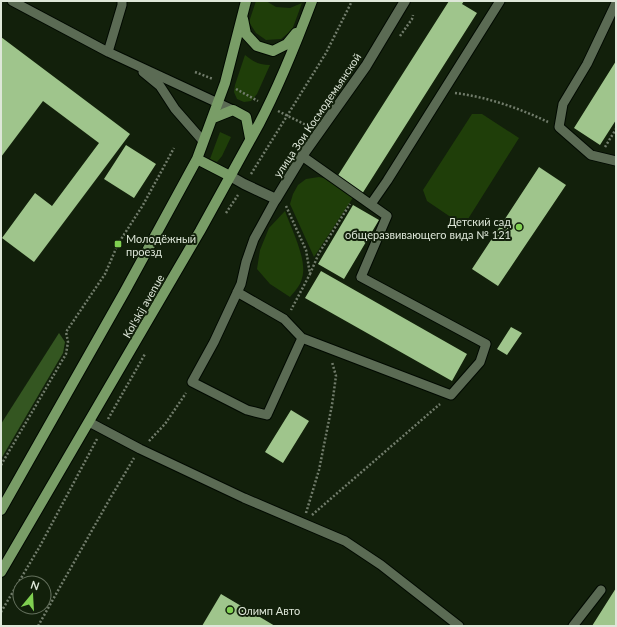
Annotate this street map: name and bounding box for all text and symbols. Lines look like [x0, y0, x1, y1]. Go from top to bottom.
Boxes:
street label: улица Зои Космодемьянской [270, 50, 364, 180]
place label: Детский сад общеразвивающего вида № 121 [345, 215, 511, 241]
marker: Детский сад общеразвивающего вида № 121 [514, 222, 524, 232]
place label: Молодёжный проезд [126, 232, 196, 258]
marker: Молодёжный проезд [113, 239, 123, 249]
street label: Kol'skij avenue [120, 272, 166, 340]
north arrow [12, 575, 52, 615]
text: N [29, 578, 41, 593]
place label: Олимп Авто [238, 604, 300, 617]
marker: Олимп Авто [225, 605, 235, 615]

